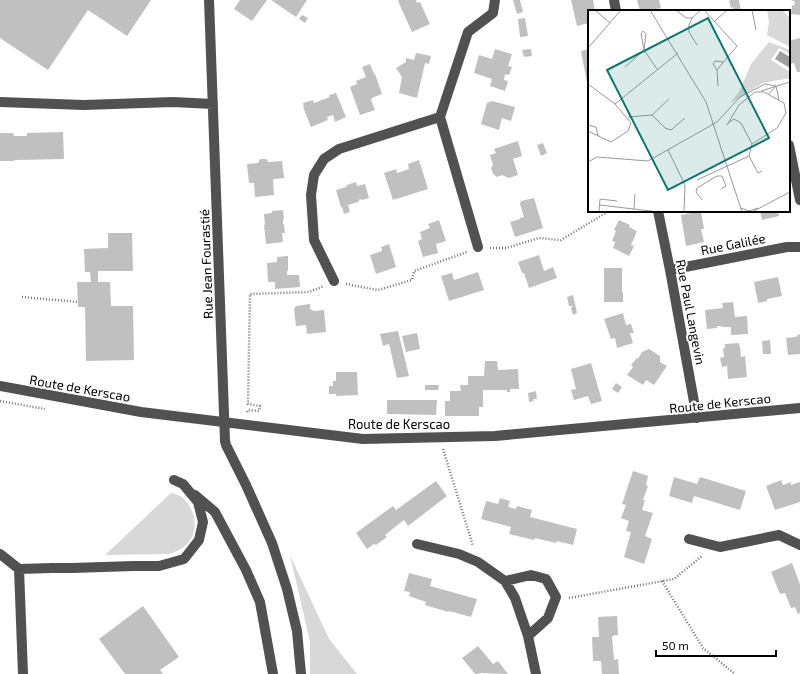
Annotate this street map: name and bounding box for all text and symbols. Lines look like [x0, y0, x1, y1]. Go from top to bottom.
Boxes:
inset map [588, 10, 790, 212]
street label: Rue Jean Fourastié [196, 209, 216, 319]
street label: Rue Galilée [699, 230, 767, 258]
street label: Rue Paul Langevin [673, 258, 709, 366]
street label: Route de Kerscao [28, 371, 132, 405]
street label: Route de Kerscao [668, 390, 772, 416]
street label: Route de Kerscao [348, 416, 450, 432]
scale bar [656, 632, 776, 658]
text: 50 m [662, 638, 689, 652]

